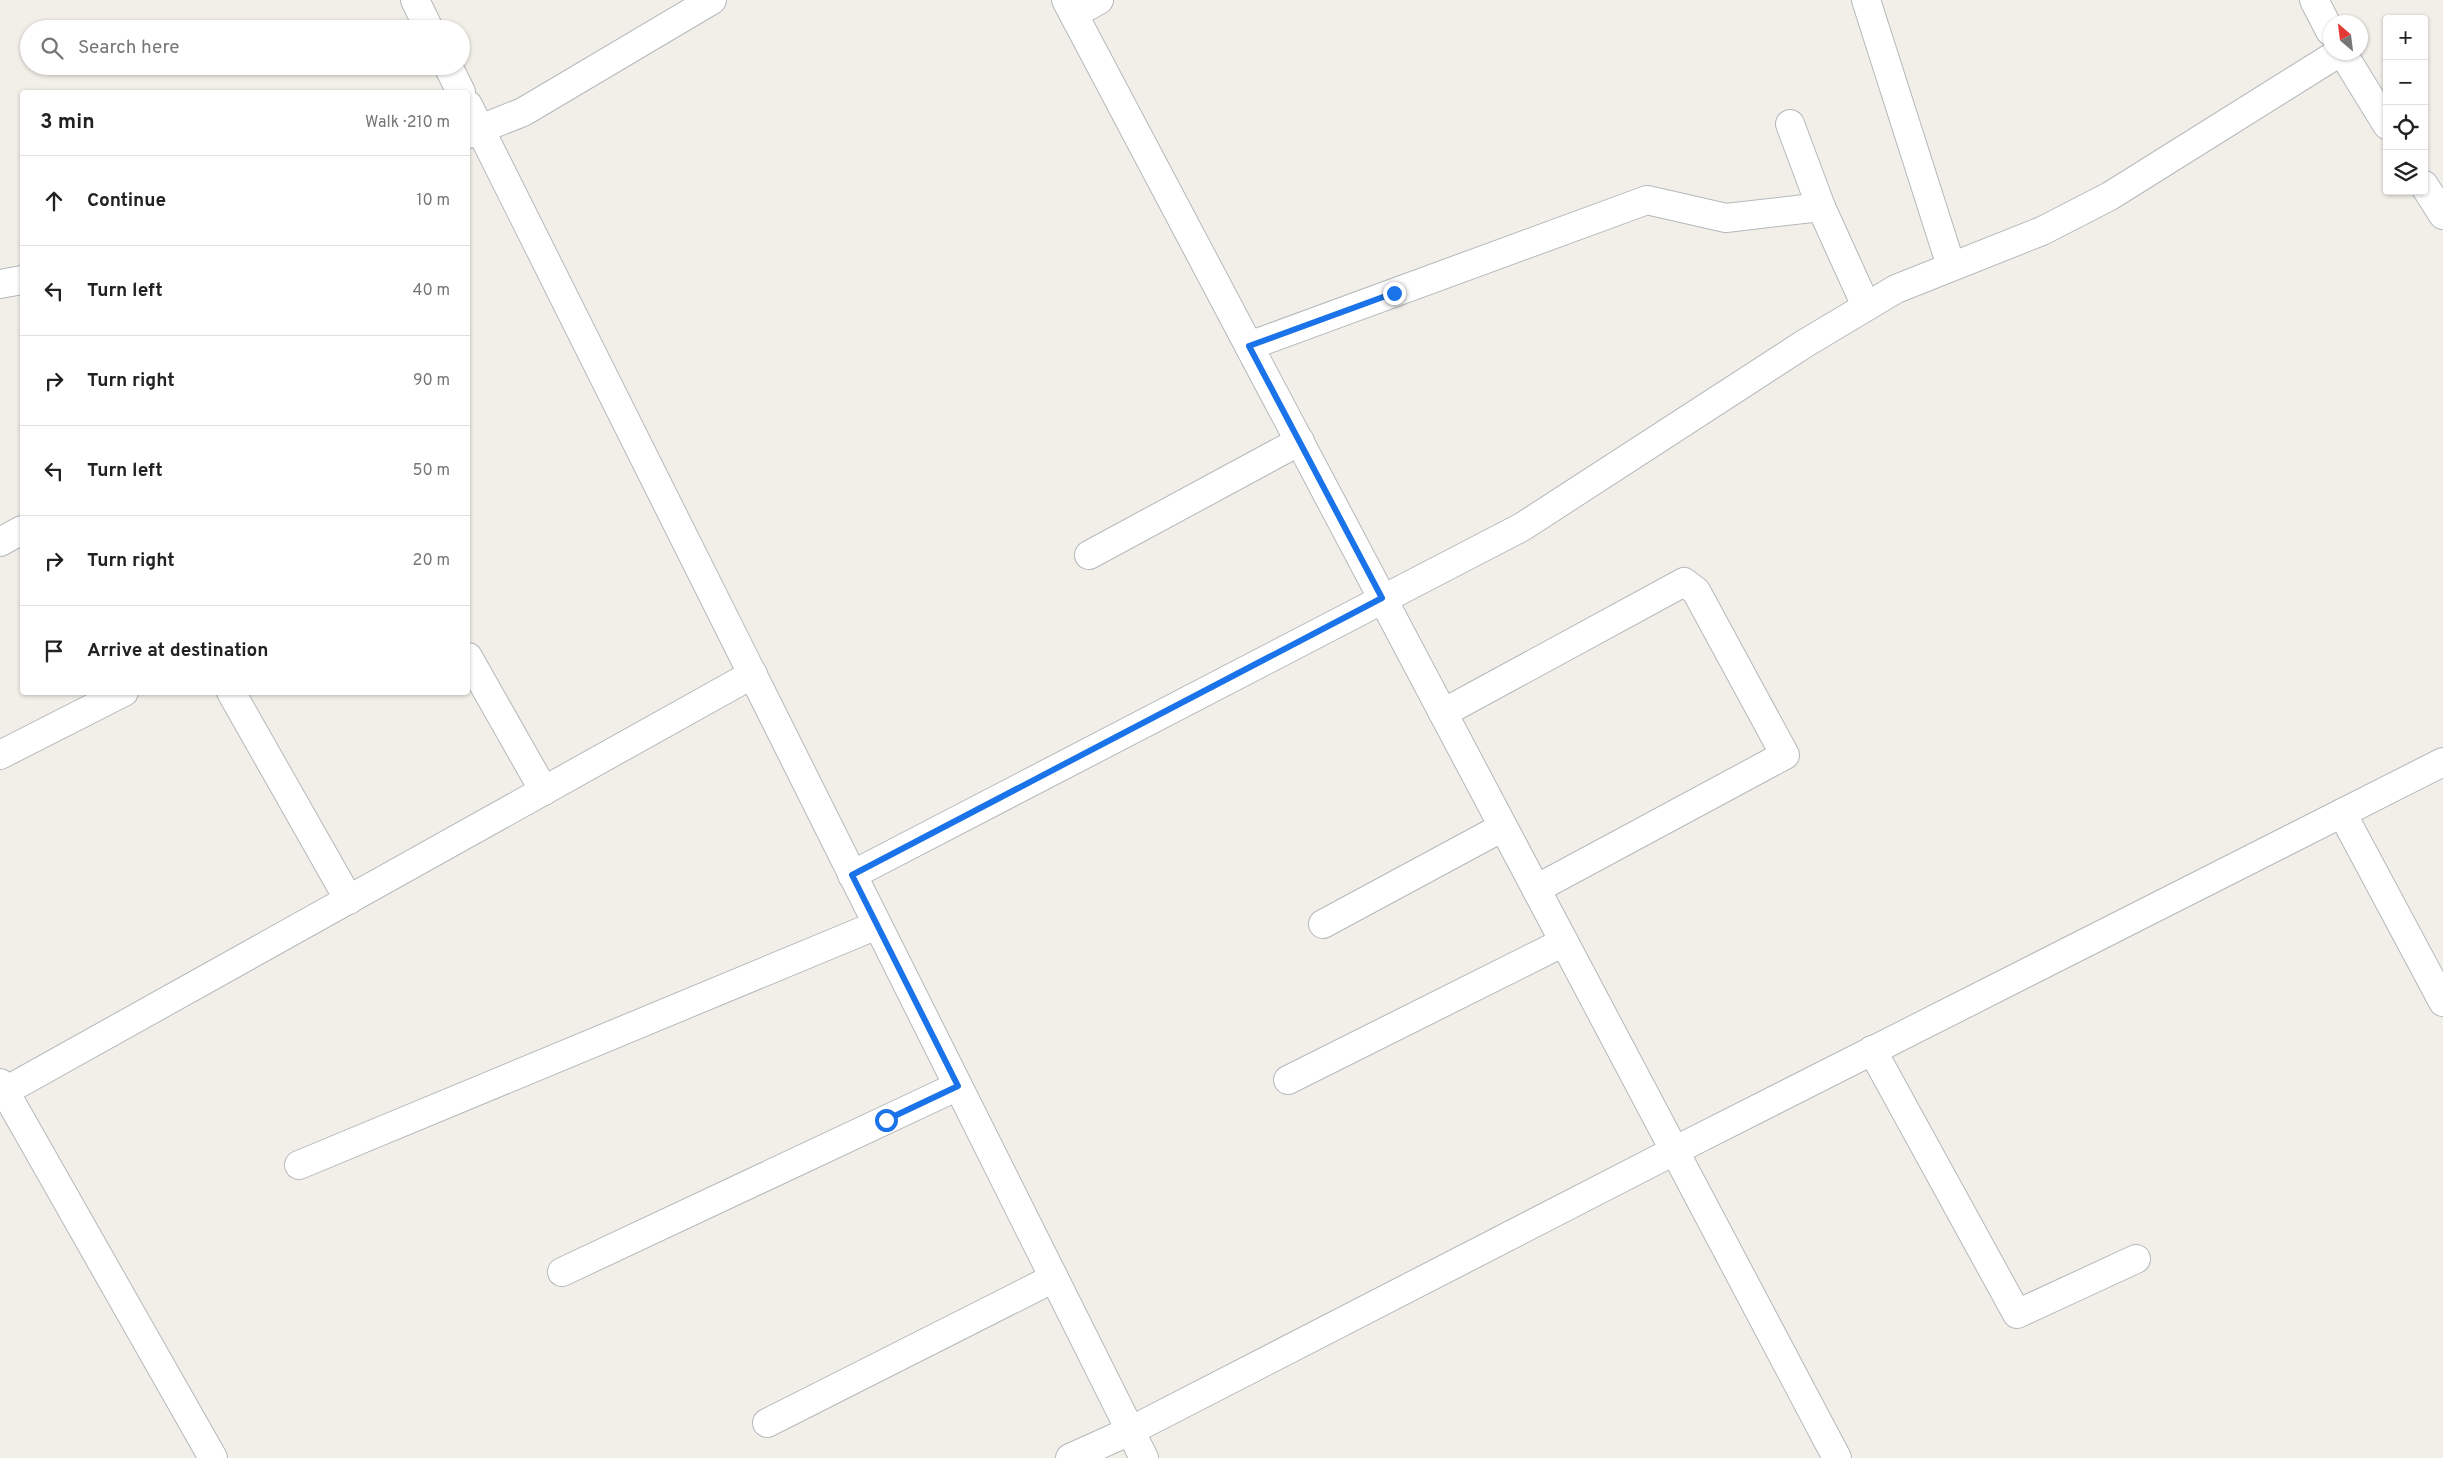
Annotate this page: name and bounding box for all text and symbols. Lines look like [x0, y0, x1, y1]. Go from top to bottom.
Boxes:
north arrow [2323, 15, 2368, 60]
map controls [2383, 15, 2428, 195]
button: + [2383, 15, 2428, 60]
search box [20, 20, 470, 75]
icon: search [38, 34, 66, 62]
text: Search here [78, 36, 180, 60]
button: − [2383, 60, 2428, 105]
button: locate [2383, 105, 2428, 150]
text: 3 min [40, 109, 95, 136]
text: Walk · 210 m [365, 113, 450, 133]
button: layers [2383, 150, 2428, 195]
icon: ahead [40, 187, 68, 215]
text: Continue [87, 189, 166, 213]
text: 10 m [416, 191, 450, 211]
icon: left [40, 277, 68, 305]
text: Turn left [87, 279, 163, 303]
text: 40 m [412, 281, 450, 301]
route end [1383, 282, 1406, 305]
icon: right [40, 367, 68, 395]
text: Turn right [87, 369, 175, 393]
text: 90 m [413, 371, 450, 391]
icon: left [40, 457, 68, 485]
text: Turn left [87, 459, 163, 483]
text: 50 m [413, 461, 450, 481]
icon: right [40, 547, 68, 575]
text: Turn right [87, 549, 175, 573]
text: 20 m [413, 551, 450, 571]
icon: arrive [40, 637, 68, 665]
text: Arrive at destination [87, 639, 268, 663]
route start [875, 1109, 898, 1132]

